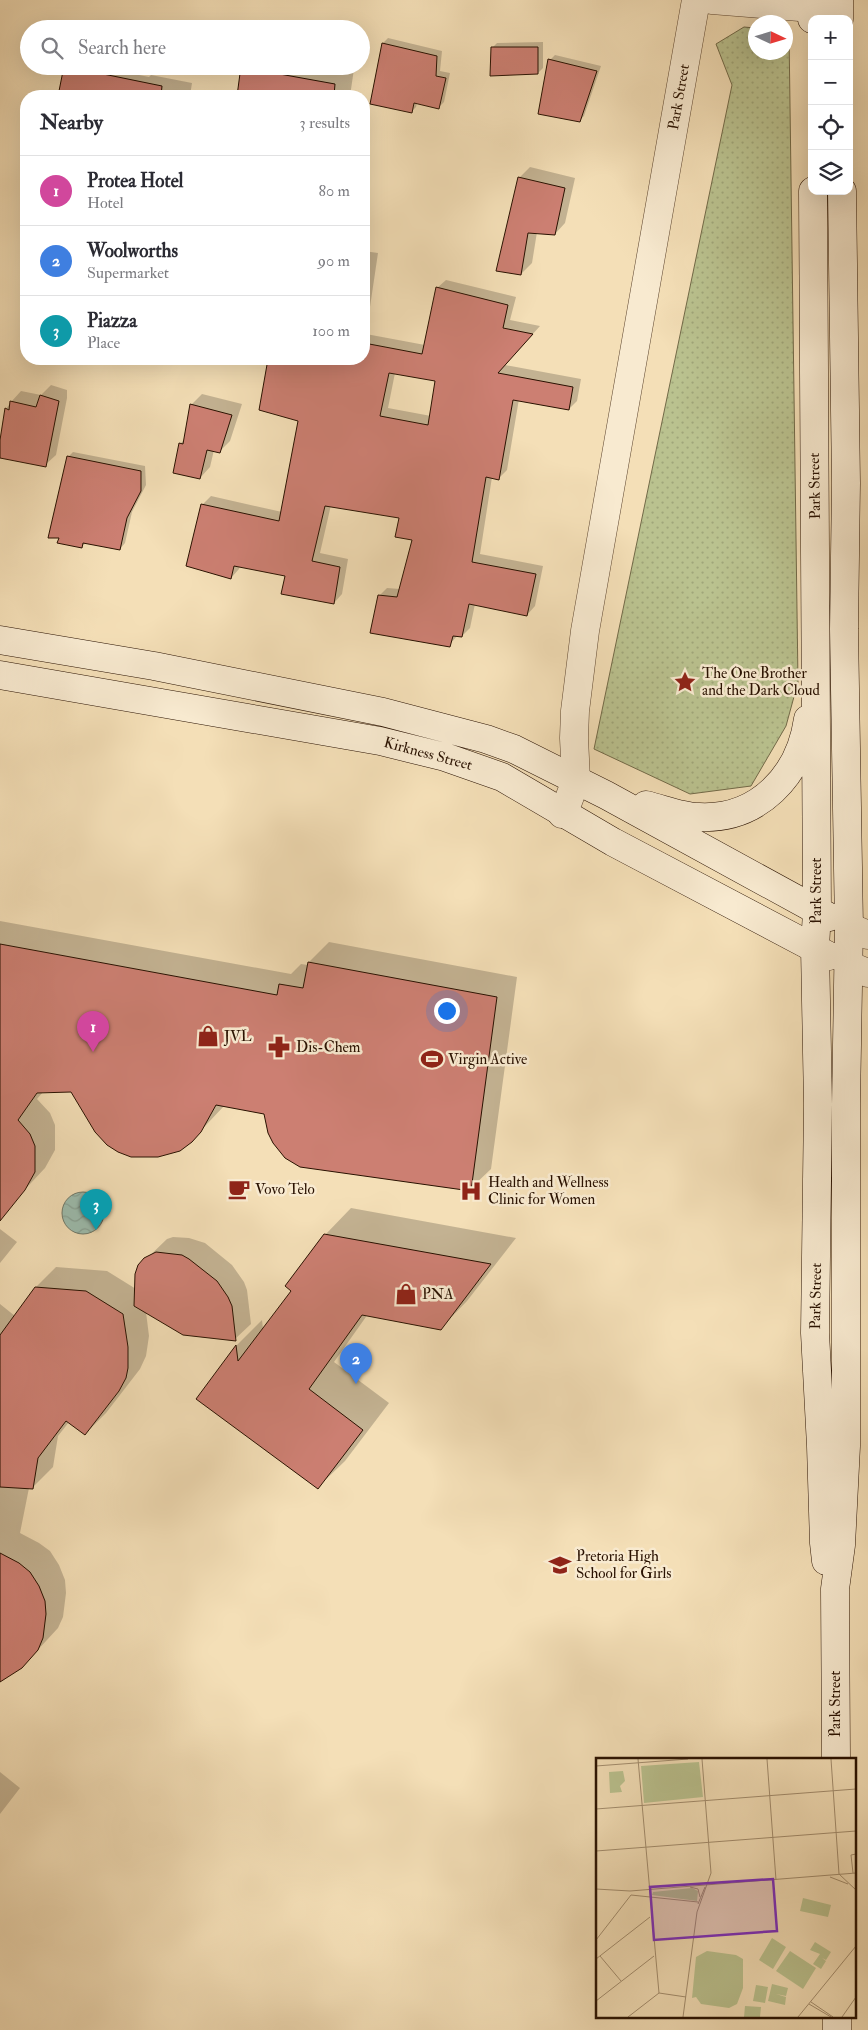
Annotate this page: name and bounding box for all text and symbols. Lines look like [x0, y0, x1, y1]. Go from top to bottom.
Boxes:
north arrow [748, 15, 793, 60]
map controls [808, 15, 853, 195]
button: + [808, 15, 853, 60]
search box [20, 20, 370, 75]
icon: search [38, 34, 66, 62]
text: Search here [78, 36, 166, 60]
button: − [808, 60, 853, 105]
street label: Park Street [664, 62, 694, 131]
button: locate [808, 105, 853, 150]
text: Nearby [40, 109, 103, 136]
text: 3 results [299, 113, 350, 133]
button: layers [808, 150, 853, 195]
text: Protea Hotel [87, 169, 183, 193]
text: 1 [53, 181, 59, 201]
text: 80 m [319, 181, 350, 201]
text: Hotel [87, 193, 124, 213]
text: Woolworths [87, 239, 178, 263]
text: 2 [52, 251, 60, 271]
text: 90 m [318, 251, 350, 271]
text: Supermarket [87, 263, 169, 283]
text: Piazza [87, 309, 137, 333]
text: 3 [53, 321, 59, 341]
text: 100 m [312, 321, 350, 341]
text: Place [87, 333, 120, 353]
street label: Park Street [805, 452, 825, 519]
place label: The One Brother and the Dark Cloud [702, 664, 821, 700]
place icon: The One Brother and the Dark Cloud [672, 669, 698, 695]
street label: Kirkness Street [382, 733, 474, 775]
street label: Park Street [807, 858, 826, 924]
your location [434, 998, 460, 1024]
pin: 1 [77, 1011, 109, 1052]
shop icon: JVL [195, 1023, 221, 1049]
place label: JVL [223, 1027, 252, 1047]
pharmacy icon: Dis-Chem [266, 1034, 292, 1060]
place label: Dis-Chem [296, 1038, 361, 1057]
sports icon: Virgin Active [419, 1046, 445, 1072]
place label: Virgin Active [448, 1050, 527, 1069]
place label: Health and Wellness Clinic for Women [488, 1173, 609, 1209]
cafe icon: Vovo Telo [226, 1176, 252, 1202]
hospital icon: Health and Wellness Clinic for Women [458, 1178, 484, 1204]
place label: Vovo Telo [255, 1180, 315, 1199]
pin: 3 [80, 1189, 112, 1230]
street label: Park Street [806, 1262, 826, 1329]
shop icon: PNA [393, 1281, 419, 1307]
place label: PNA [422, 1285, 454, 1304]
pin: 2 [340, 1343, 372, 1384]
place label: Pretoria High School for Girls [576, 1547, 671, 1583]
school or university icon: Pretoria High School for Girls [547, 1552, 573, 1578]
street label: Park Street [826, 1671, 845, 1737]
inset map [596, 1758, 856, 2018]

